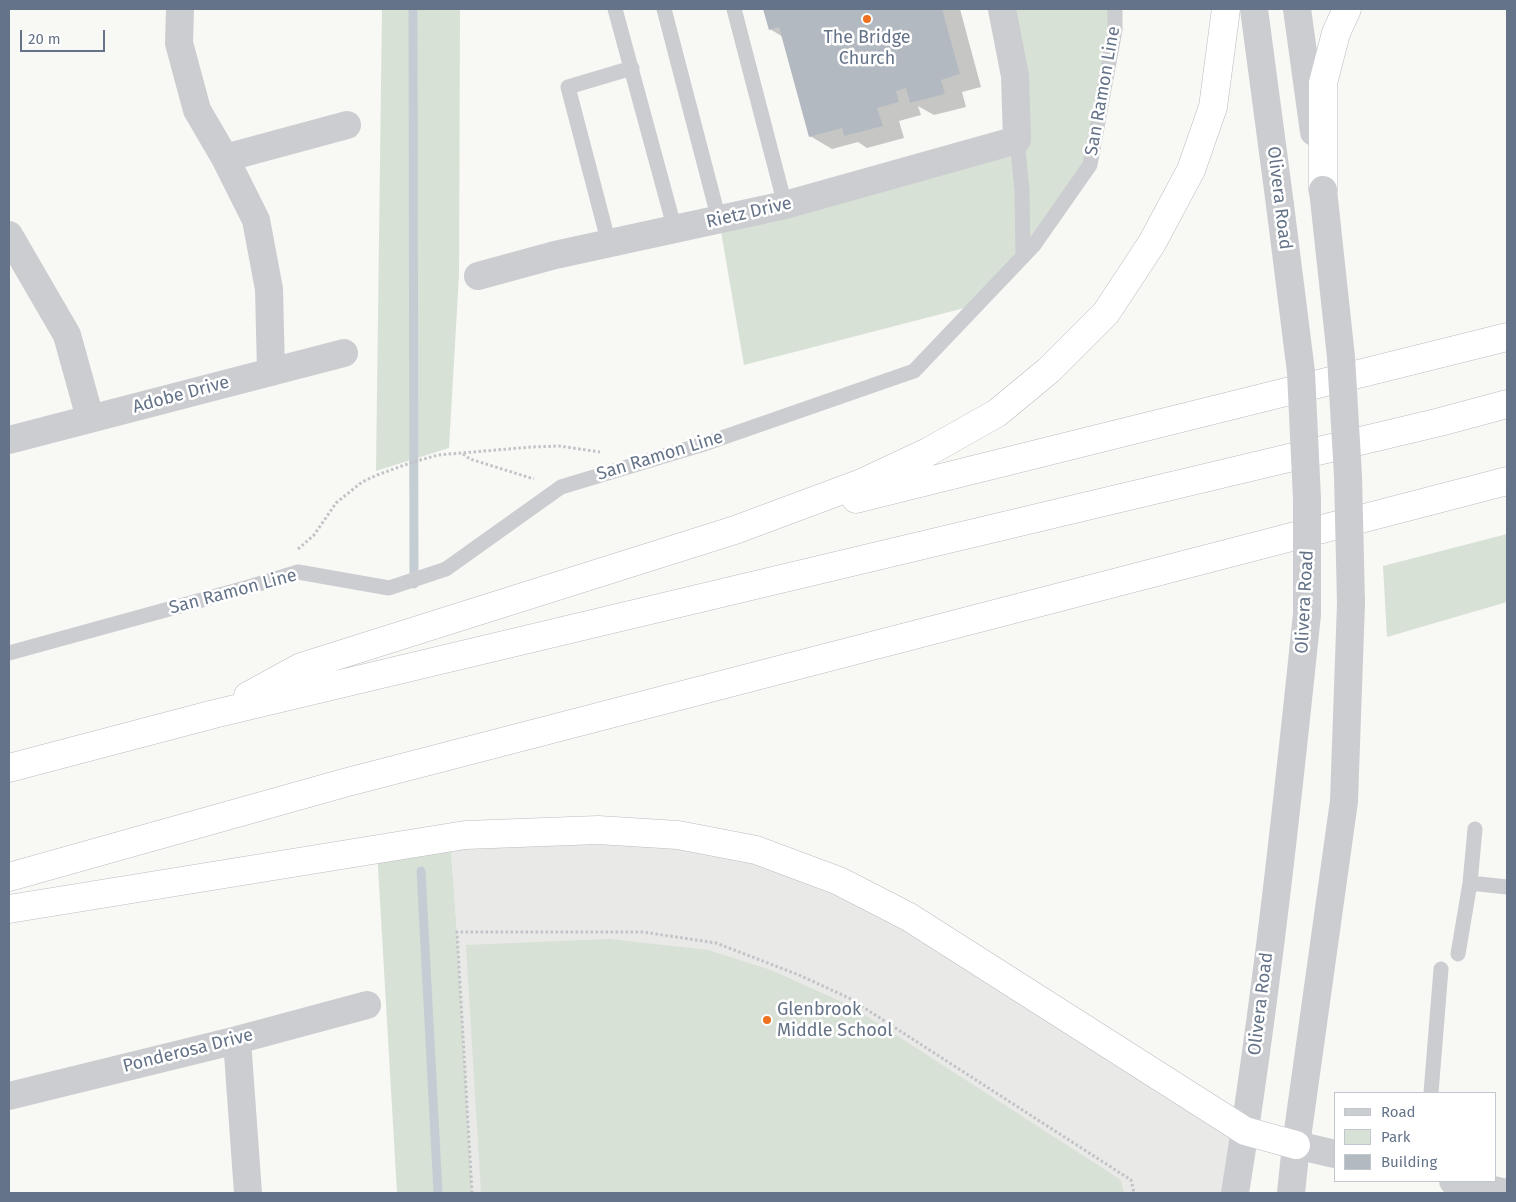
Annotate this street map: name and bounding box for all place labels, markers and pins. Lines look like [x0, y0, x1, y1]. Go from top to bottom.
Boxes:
marker: The Bridge Church [861, 13, 873, 25]
place label: The Bridge Church [823, 27, 911, 70]
place label: Glenbrook Middle School [777, 999, 893, 1042]
marker: Glenbrook Middle School [761, 1014, 773, 1026]

